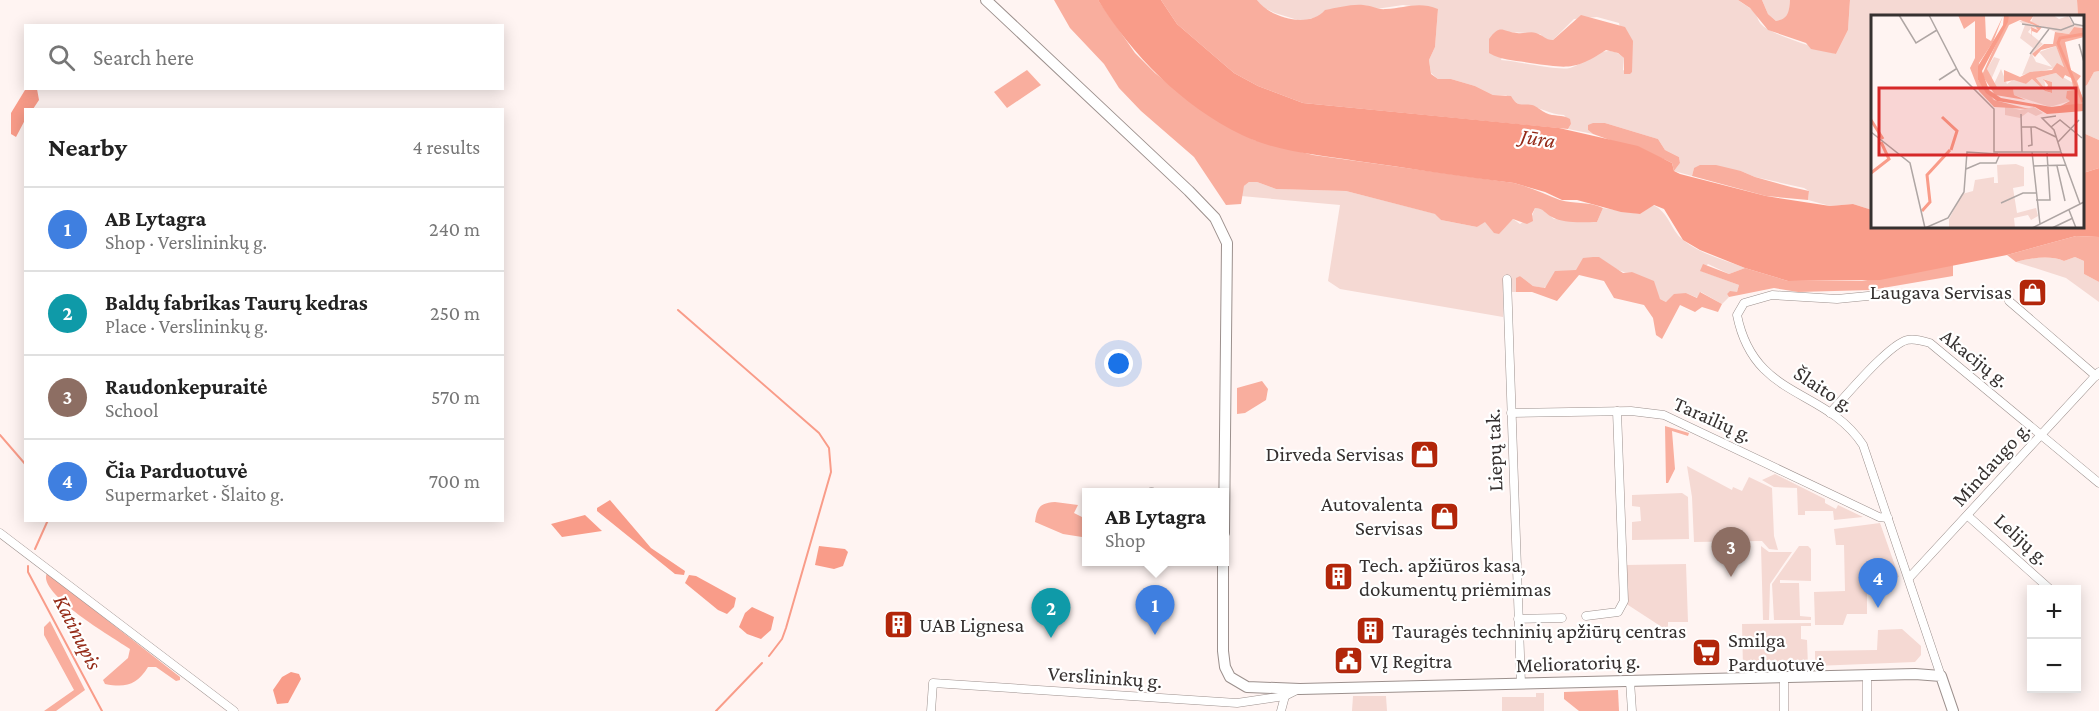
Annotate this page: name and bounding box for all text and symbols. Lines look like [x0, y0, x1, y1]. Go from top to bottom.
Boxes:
inset map [1871, 15, 2084, 228]
search box [24, 24, 504, 90]
icon: search [45, 41, 78, 74]
text: Search here [93, 45, 194, 70]
water label: Jūra [1515, 122, 1557, 153]
text: Nearby [48, 133, 127, 162]
text: 4 results [413, 136, 480, 158]
text: AB Lytagra [105, 206, 206, 231]
text: 1 [64, 218, 71, 240]
text: 240 m [429, 218, 480, 240]
text: Shop · Verslininkų g. [105, 231, 267, 253]
shop icon: Laugava Servisas [2017, 276, 2049, 308]
place label: Laugava Servisas [1870, 280, 2012, 304]
text: Baldų fabrikas Taurų kedras [105, 290, 368, 315]
text: 2 [62, 302, 73, 324]
text: 250 m [430, 302, 480, 324]
text: Place · Verslininkų g. [105, 315, 268, 337]
street label: Akacijų g. [1936, 324, 2014, 392]
your location [1104, 349, 1133, 378]
street label: Šlaito g. [1790, 361, 1858, 417]
text: Raudonkepuraitė [105, 374, 267, 399]
text: 3 [63, 386, 72, 408]
text: 570 m [431, 386, 480, 408]
street label: Tarailių g. [1670, 391, 1756, 447]
text: School [105, 399, 158, 421]
street label: Liepų tak. [1481, 408, 1507, 492]
street label: Mindaugo g. [1947, 417, 2035, 511]
shop icon: Dirveda Servisas [1409, 438, 1441, 470]
place label: Dirveda Servisas [1266, 442, 1404, 466]
text: Čia Parduotuvė [105, 458, 247, 483]
text: 4 [62, 470, 73, 492]
text: 700 m [429, 470, 480, 492]
text: Supermarket · Šlaito g. [105, 483, 284, 505]
popup [1082, 488, 1229, 566]
place label: Autovalenta Servisas [1321, 492, 1423, 540]
shop icon: Autovalenta Servisas [1428, 500, 1460, 532]
text: AB Lytagra [1105, 504, 1206, 529]
street label: Lelijų g. [1990, 508, 2054, 570]
pin: 3 [1712, 528, 1750, 577]
text: Shop [1105, 529, 1145, 551]
place label: Tech. apžiūros kasa, dokumentų priėmimas [1359, 553, 1551, 601]
pin: 4 [1858, 558, 1898, 608]
building icon: Tech. apžiūros kasa, dokumentų priėmimas [1322, 561, 1354, 593]
map controls [2027, 585, 2081, 693]
button: + [2027, 585, 2081, 639]
pin: 1 [1136, 586, 1174, 635]
pin: 2 [1032, 588, 1070, 638]
water label: Katinupis [49, 590, 108, 674]
building icon: UAB Lignesa [882, 609, 914, 641]
place label: UAB Lignesa [919, 613, 1025, 637]
building icon: Tauragės techninių apžiūrų centras [1355, 615, 1387, 647]
place label: Tauragės techninių apžiūrų centras [1392, 619, 1686, 643]
place label: Smilga Parduotuvė [1728, 628, 1824, 676]
supermarket icon: Smilga Parduotuvė [1691, 636, 1723, 668]
button: − [2027, 639, 2081, 693]
public building icon: VĮ Regitra [1333, 645, 1365, 677]
place label: VĮ Regitra [1370, 649, 1453, 673]
street label: Melioratorių g. [1515, 649, 1641, 677]
street label: Verslininkų g. [1047, 661, 1163, 693]

